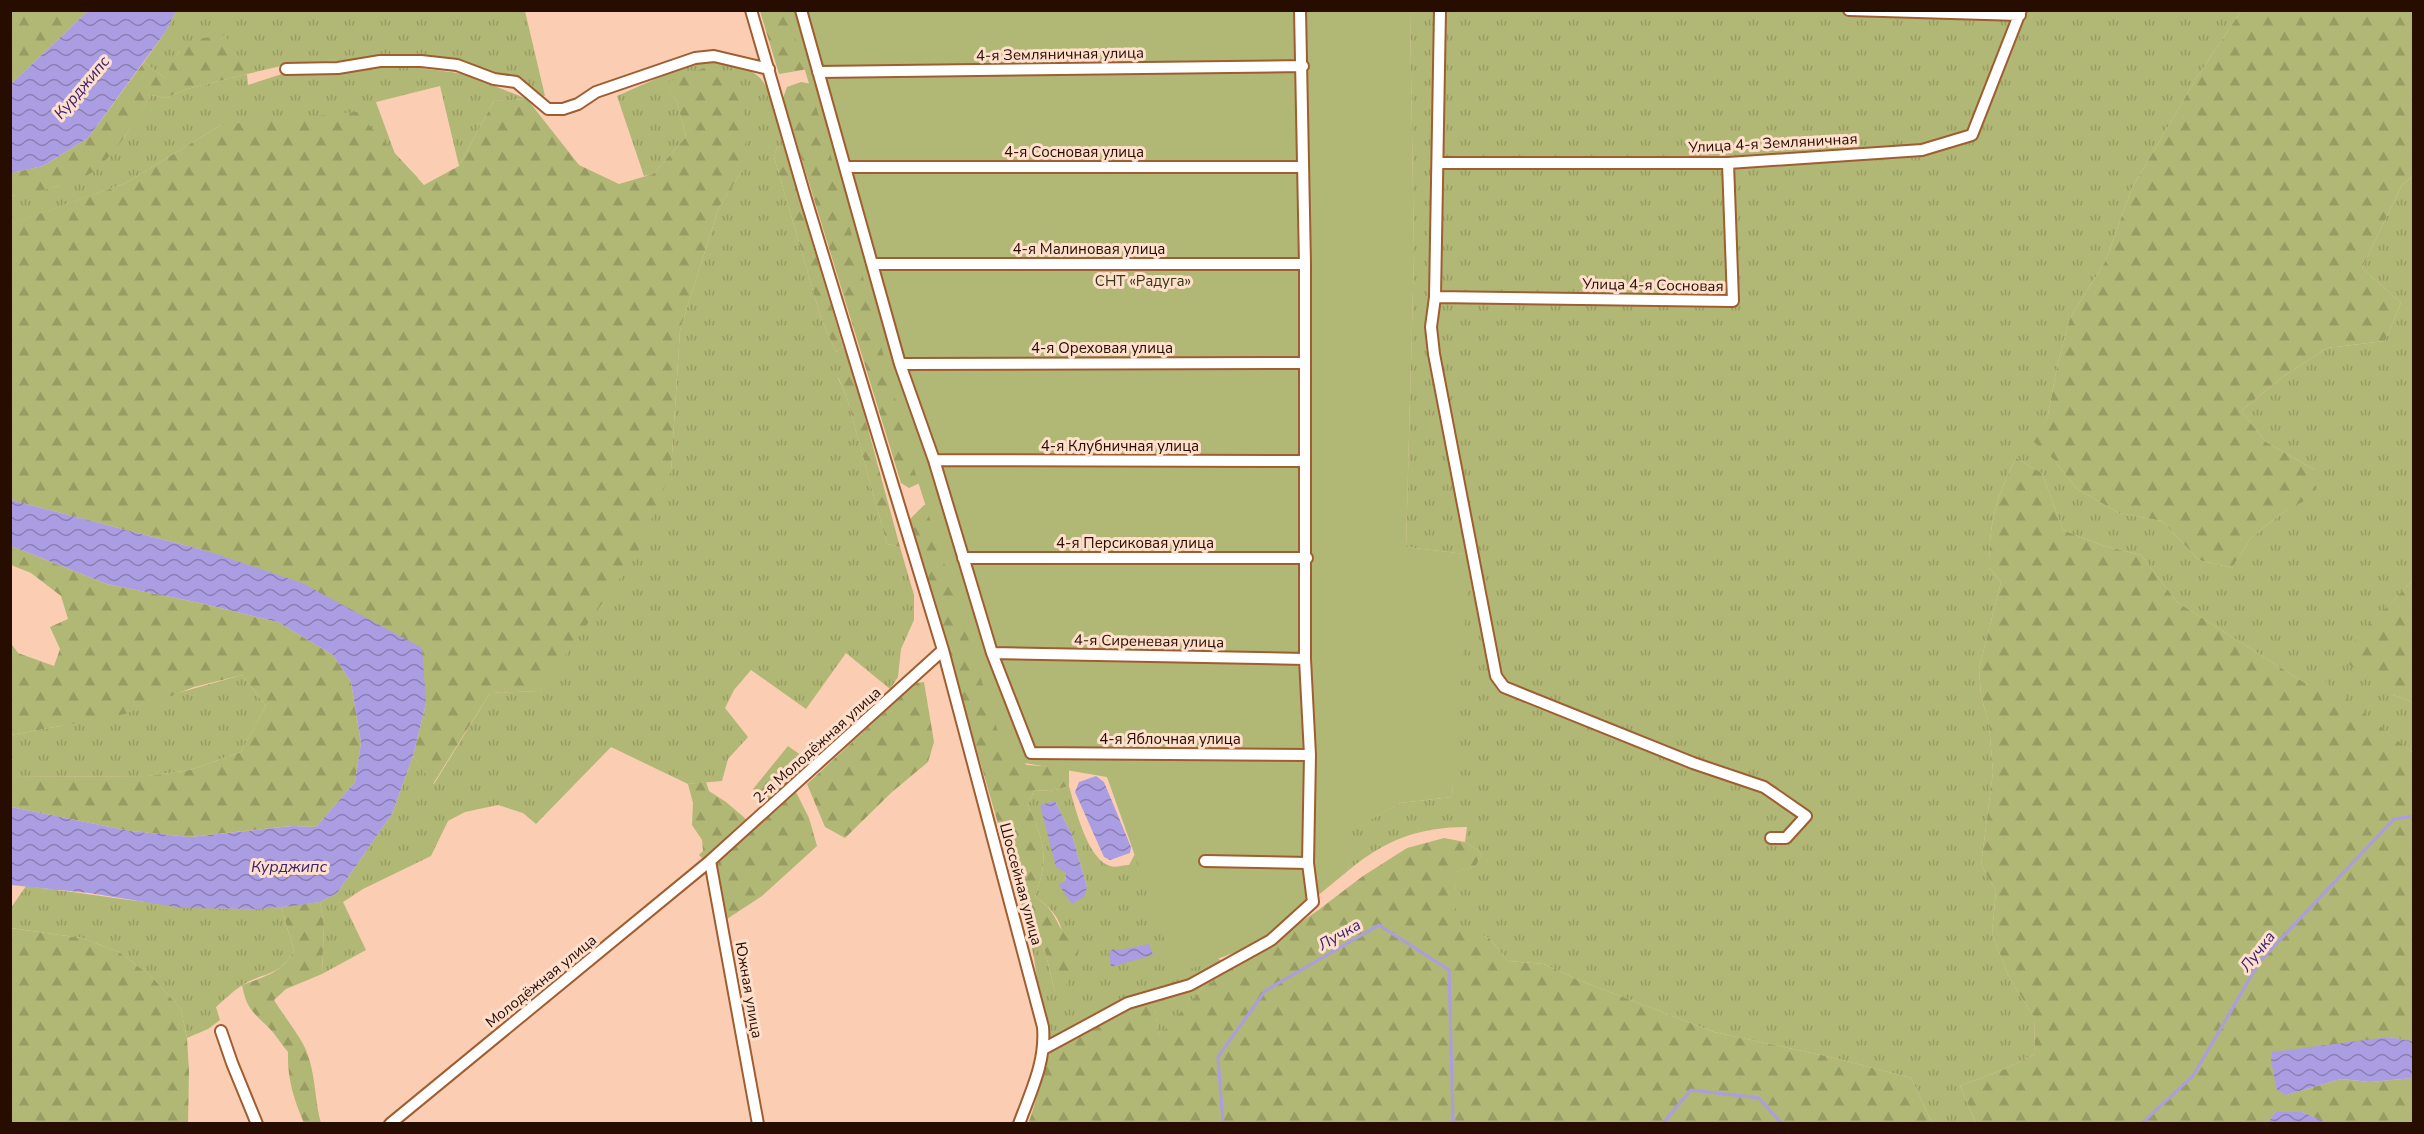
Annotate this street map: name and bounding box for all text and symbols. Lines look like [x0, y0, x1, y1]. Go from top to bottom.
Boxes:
street label: 4-я Земляничная улица [976, 43, 1144, 65]
water label: Курджипс [49, 51, 115, 124]
street label: Улица 4-я Земляничная [1687, 129, 1858, 157]
street label: 4-я Сосновая улица [1004, 142, 1144, 162]
street label: 4-я Малиновая улица [1013, 239, 1165, 259]
park label: СНТ «Радуга» [1095, 271, 1191, 291]
street label: Улица 4-я Сосновая [1581, 274, 1724, 296]
street label: 4-я Ореховая улица [1031, 338, 1173, 358]
street label: 4-я Клубничная улица [1041, 436, 1199, 456]
street label: 4-я Персиковая улица [1056, 533, 1214, 553]
street label: 4-я Сиреневая улица [1074, 630, 1224, 652]
street label: 2-я Молодёжная улица [749, 682, 885, 808]
street label: 4-я Яблочная улица [1099, 729, 1241, 749]
street label: Шоссейная улица [995, 821, 1047, 947]
water label: Курджипс [251, 856, 327, 878]
water label: Лучка [1313, 914, 1365, 956]
water label: Лучка [2234, 927, 2281, 977]
street label: Молодёжная улица [481, 930, 601, 1032]
street label: Южная улица [731, 940, 767, 1040]

